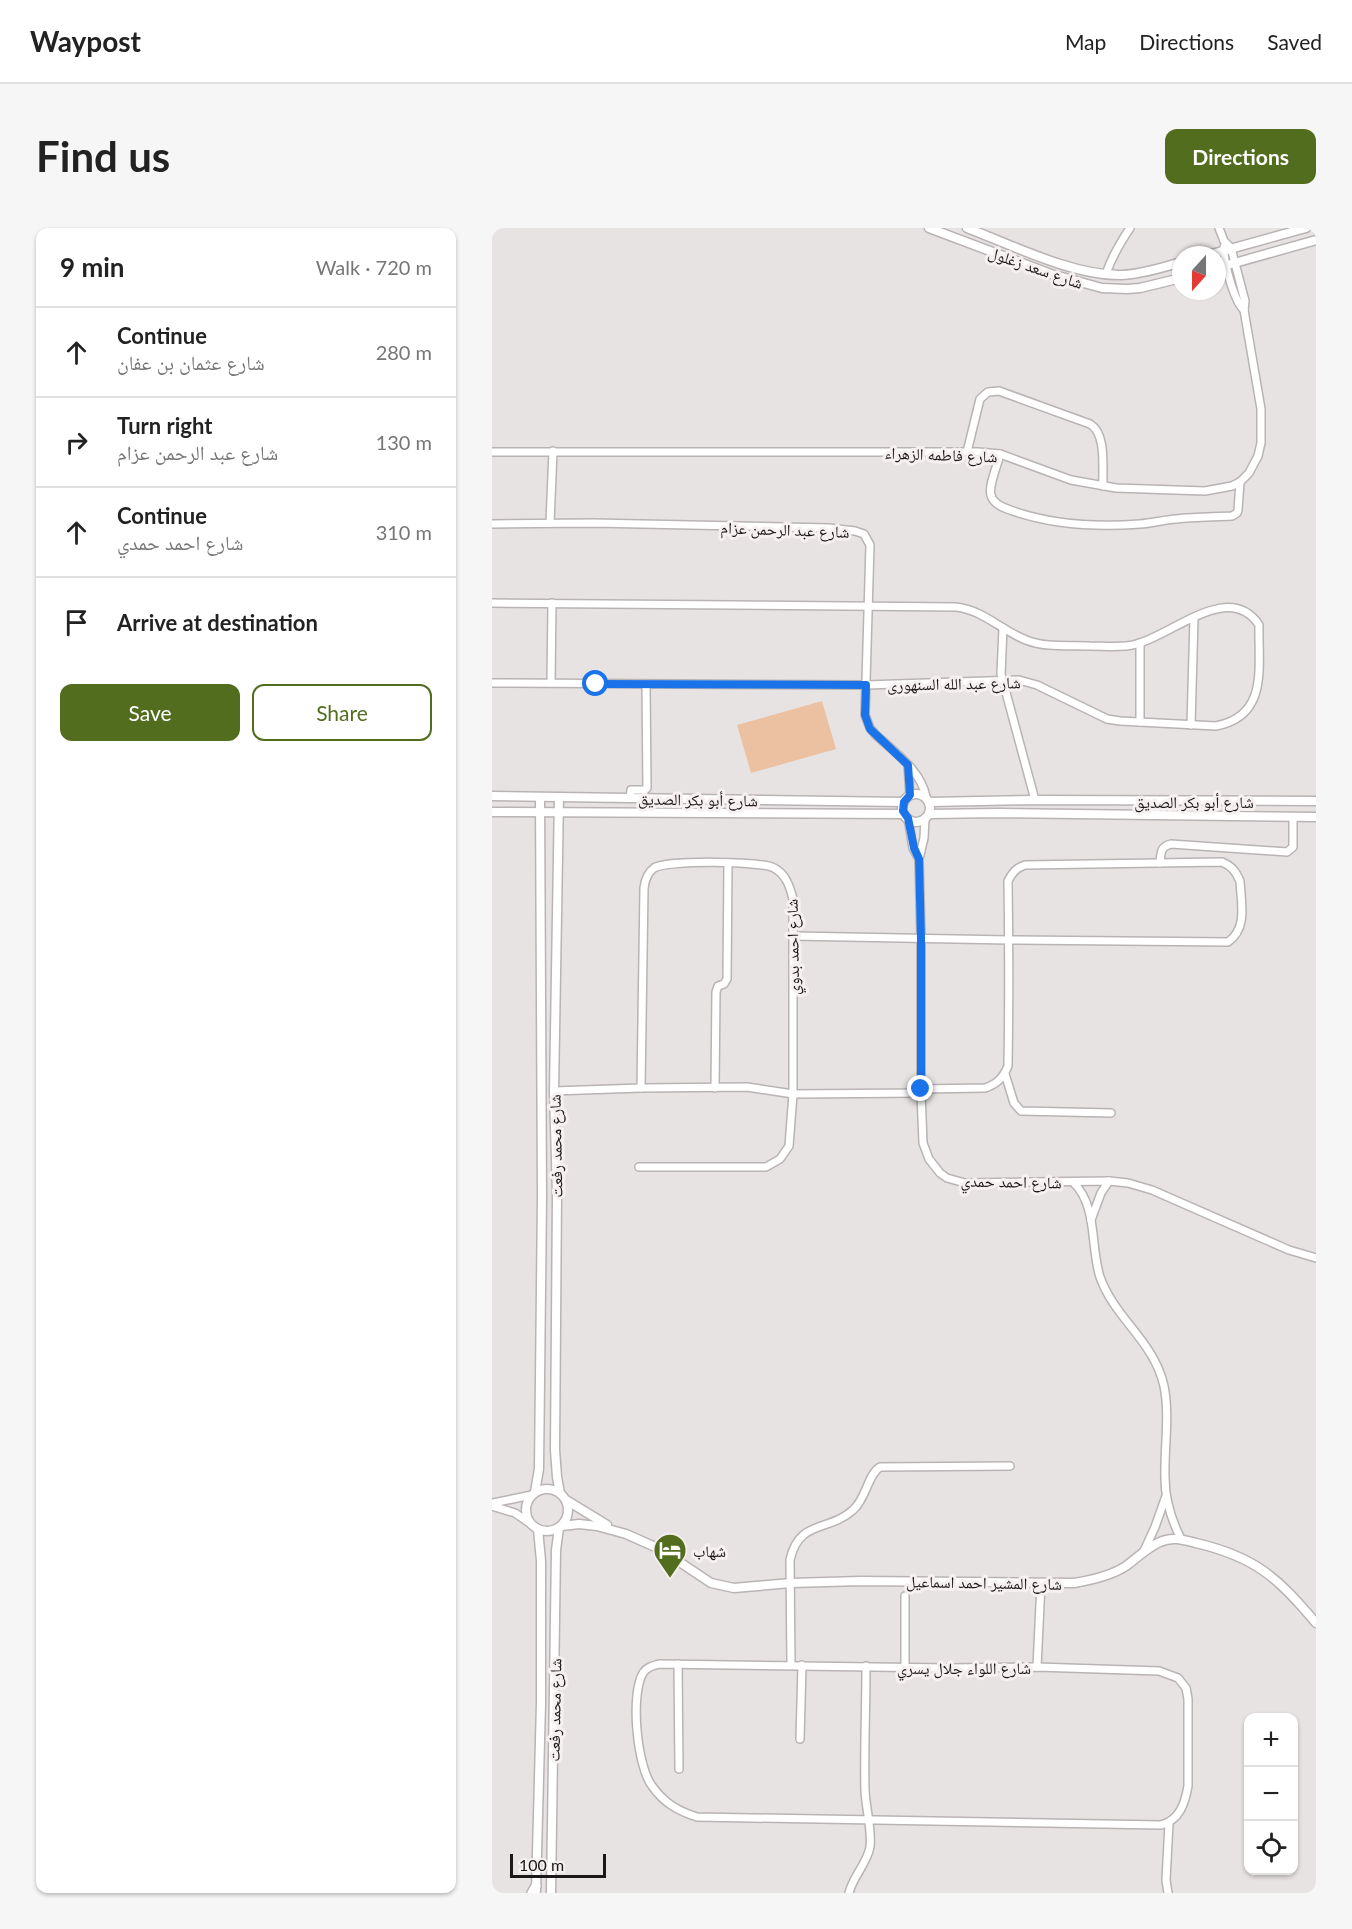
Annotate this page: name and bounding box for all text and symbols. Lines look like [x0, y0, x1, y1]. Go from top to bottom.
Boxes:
text: Waypost [30, 24, 141, 58]
text: Map [1065, 29, 1106, 54]
text: Directions [1139, 29, 1234, 54]
text: Saved [1267, 29, 1322, 54]
button: Directions [1165, 129, 1316, 184]
text: Find us [36, 131, 170, 181]
street label: شارع سعد زغلول [986, 242, 1086, 294]
north arrow [1172, 246, 1226, 300]
text: 9 min [60, 251, 124, 283]
text: Walk · 720 m [316, 255, 432, 279]
text: Continue [117, 322, 207, 349]
icon: ahead [60, 336, 93, 369]
text: 280 m [376, 340, 432, 364]
text: شارع عثمان بن عفان [117, 350, 265, 374]
text: Turn right [117, 412, 212, 439]
icon: right [60, 426, 93, 459]
text: 130 m [376, 430, 432, 454]
text: شارع عبد الرحمن عزام [117, 440, 278, 464]
street label: شارع فاطمه الزهراء [884, 443, 998, 467]
text: Continue [117, 502, 207, 529]
icon: ahead [60, 516, 93, 549]
street label: شارع عبد الرحمن عزام [720, 517, 850, 543]
text: 310 m [376, 520, 432, 544]
text: شارع احمد حمدي [117, 530, 243, 554]
icon: arrive [60, 606, 93, 639]
text: Arrive at destination [117, 609, 318, 636]
route start [582, 670, 608, 696]
street label: شارع عبد الله السنهورى [887, 672, 1021, 696]
button: Save [60, 684, 240, 741]
button: Share [252, 684, 432, 741]
street label: شارع أبو بكر الصديق [638, 788, 758, 812]
street label: شارع أبو بكر الصديق [1134, 792, 1254, 813]
street label: شارع احمد بدوي [782, 899, 806, 995]
route end [907, 1075, 933, 1101]
street label: شارع محمد رفعت [545, 1094, 567, 1198]
street label: شارع احمد حمدي [960, 1171, 1062, 1195]
hotel icon: شهاب [652, 1532, 688, 1579]
place label: شهاب [693, 1541, 726, 1561]
street label: شارع المشير احمد اسماعيل [906, 1571, 1062, 1595]
street label: شارع محمد رفعت [544, 1658, 566, 1762]
street label: شارع اللواء جلال يسري [897, 1658, 1031, 1681]
map controls [1244, 1713, 1298, 1875]
button: + [1244, 1713, 1298, 1767]
button: − [1244, 1767, 1298, 1821]
button: locate [1244, 1821, 1298, 1875]
scale bar [510, 1851, 606, 1878]
text: 100 m [519, 1855, 564, 1874]

